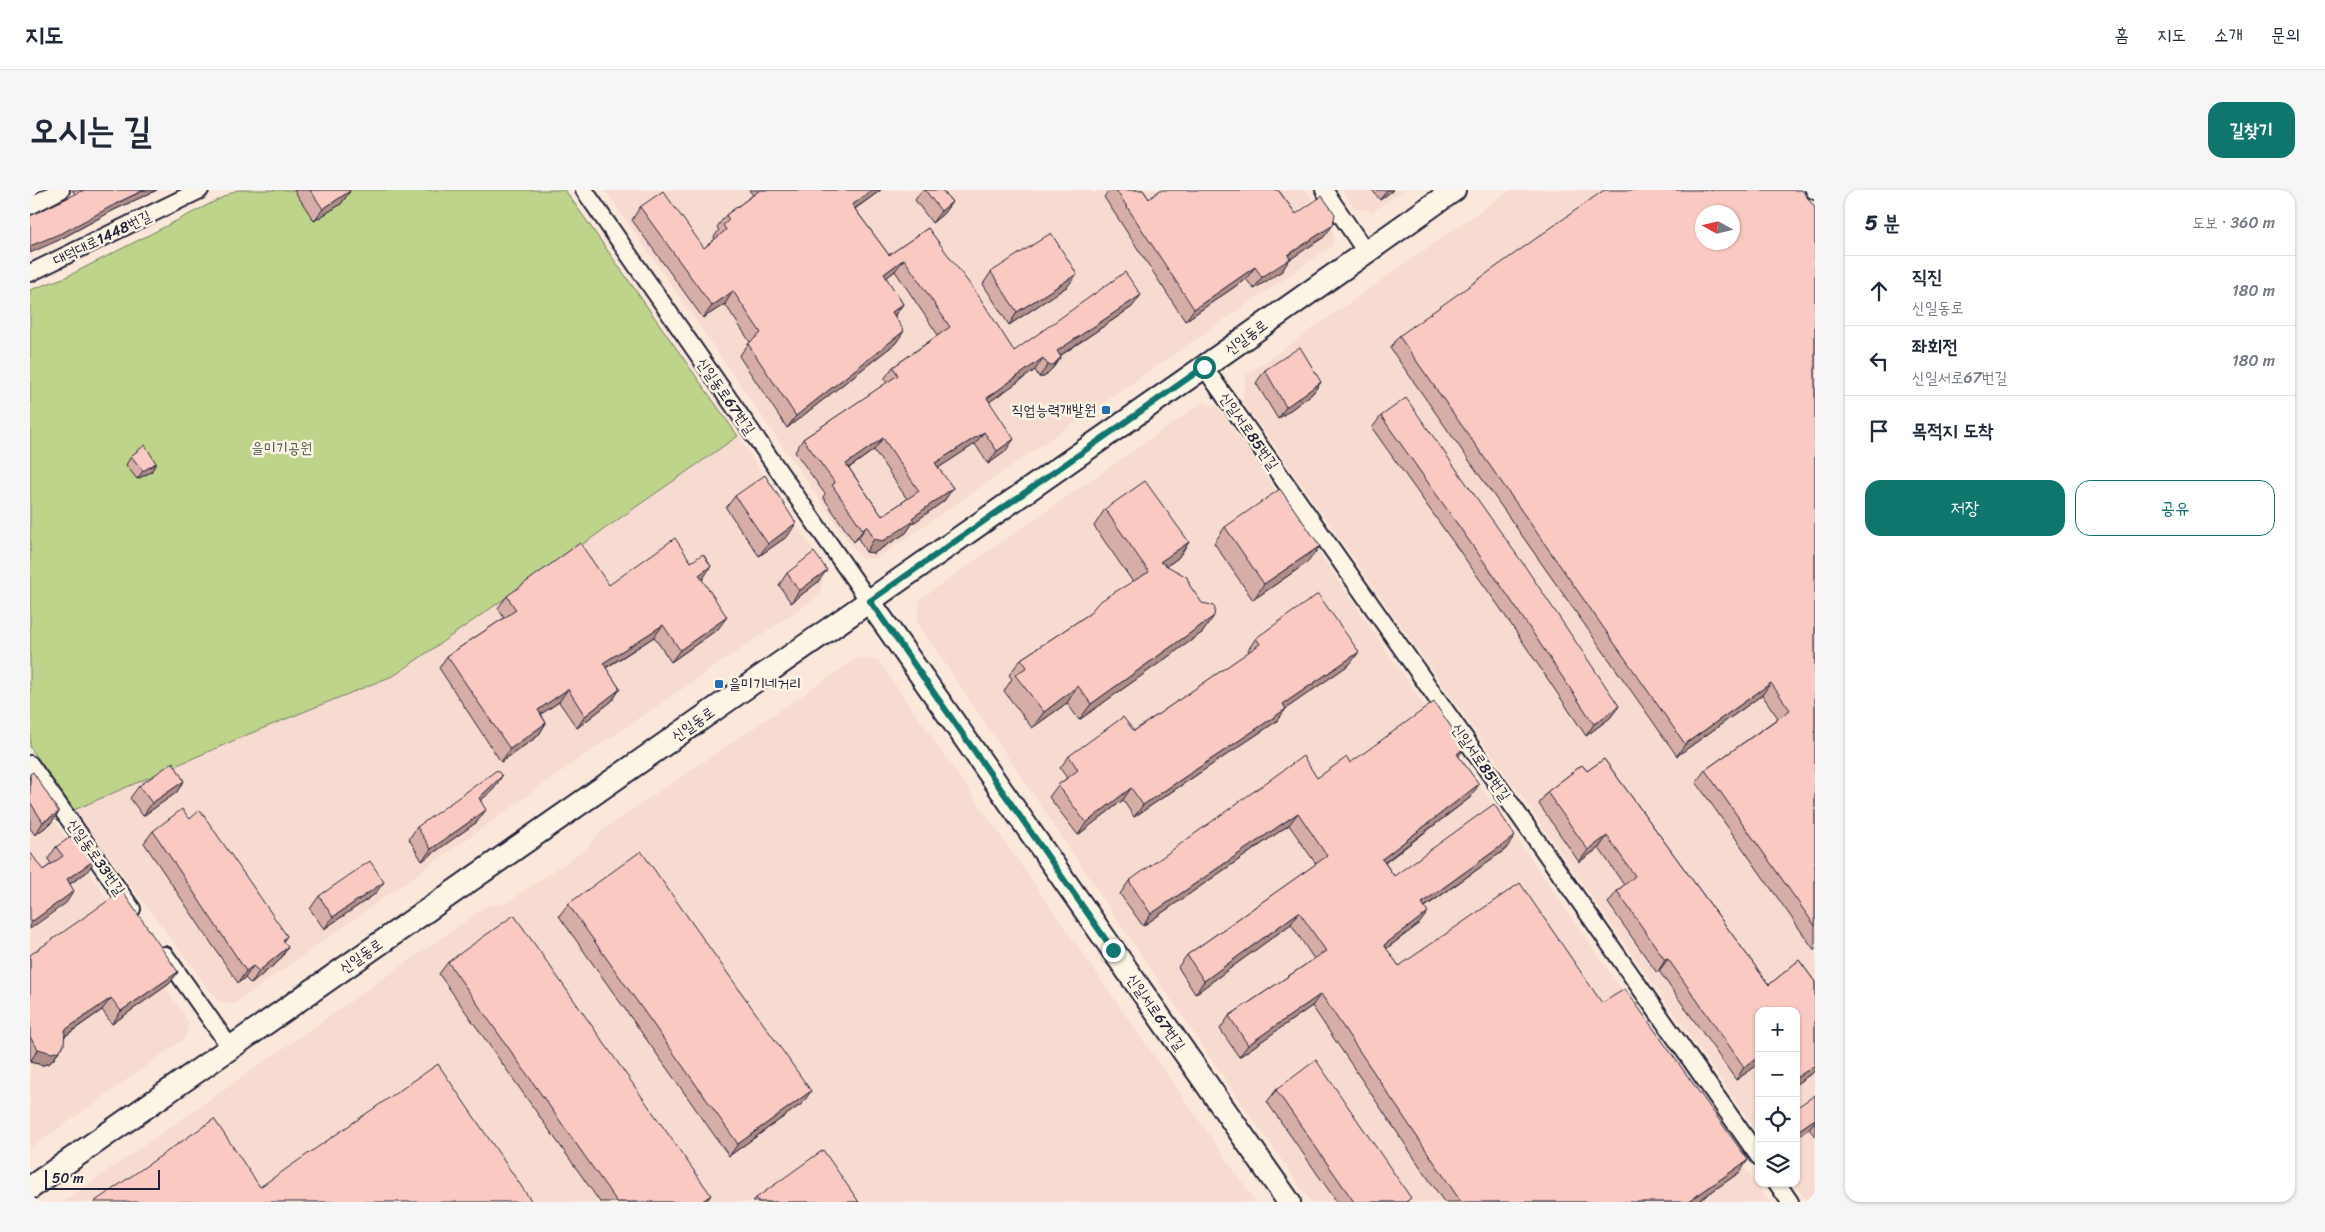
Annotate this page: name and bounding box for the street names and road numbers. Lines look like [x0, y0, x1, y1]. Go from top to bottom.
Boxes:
street label: 대덕대로1448번길 [48, 203, 156, 273]
street label: 신일동로 [1219, 312, 1273, 362]
street label: 신일동로67번길 [690, 352, 762, 440]
street label: 신일서로85번길 [1212, 386, 1286, 476]
street label: 신일동로 [666, 700, 720, 748]
street label: 신일서로85번길 [1444, 717, 1518, 807]
street label: 신일동로33번길 [60, 813, 132, 901]
street label: 신일동로 [334, 932, 388, 980]
street label: 신일서로67번길 [1120, 968, 1192, 1056]

